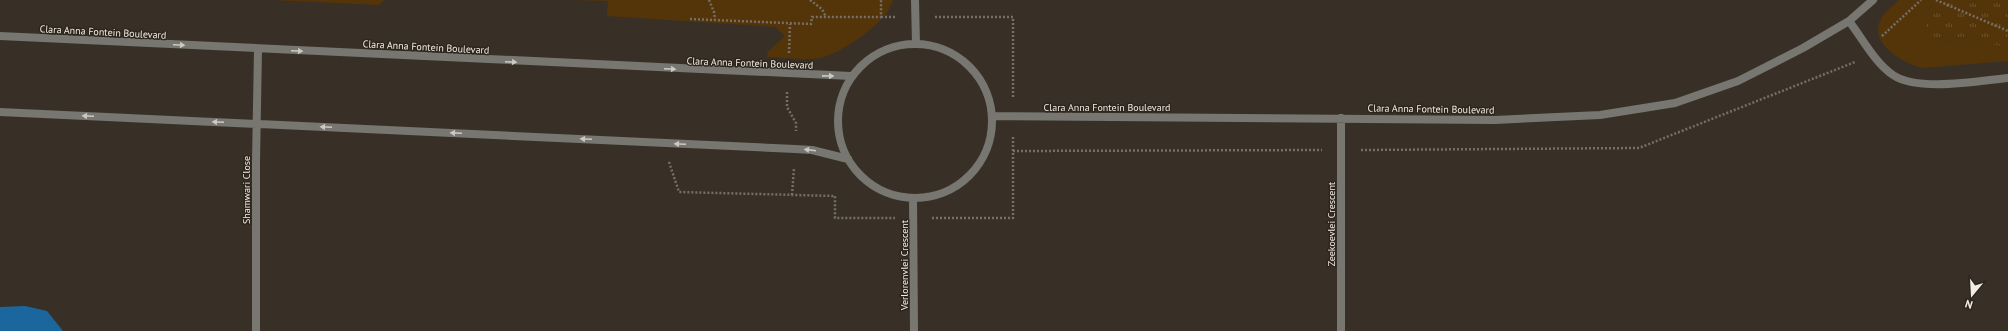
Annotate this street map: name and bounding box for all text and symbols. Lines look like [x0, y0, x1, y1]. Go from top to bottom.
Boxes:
street label: Clara Anna Fontein Boulevard [39, 22, 167, 42]
street label: Clara Anna Fontein Boulevard [362, 37, 490, 57]
one-way arrow [173, 42, 185, 49]
one-way arrow [291, 48, 303, 55]
street label: Clara Anna Fontein Boulevard [686, 54, 814, 72]
one-way arrow [505, 58, 517, 65]
one-way arrow [664, 66, 676, 73]
one-way arrow [822, 73, 835, 79]
street label: Clara Anna Fontein Boulevard [1044, 101, 1170, 114]
street label: Clara Anna Fontein Boulevard [1367, 101, 1495, 117]
one-way arrow [81, 113, 94, 119]
one-way arrow [211, 119, 224, 125]
one-way arrow [319, 124, 332, 130]
one-way arrow [449, 130, 462, 136]
one-way arrow [579, 136, 592, 142]
one-way arrow [674, 140, 686, 147]
one-way arrow [804, 147, 816, 153]
street label: Shamwari Close [240, 156, 253, 224]
street label: Zeekoevlei Crescent [1325, 181, 1338, 266]
street label: Verlorenvlei Crescent [898, 219, 911, 311]
north arrow [1952, 275, 1992, 315]
text: N [1963, 297, 1975, 312]

